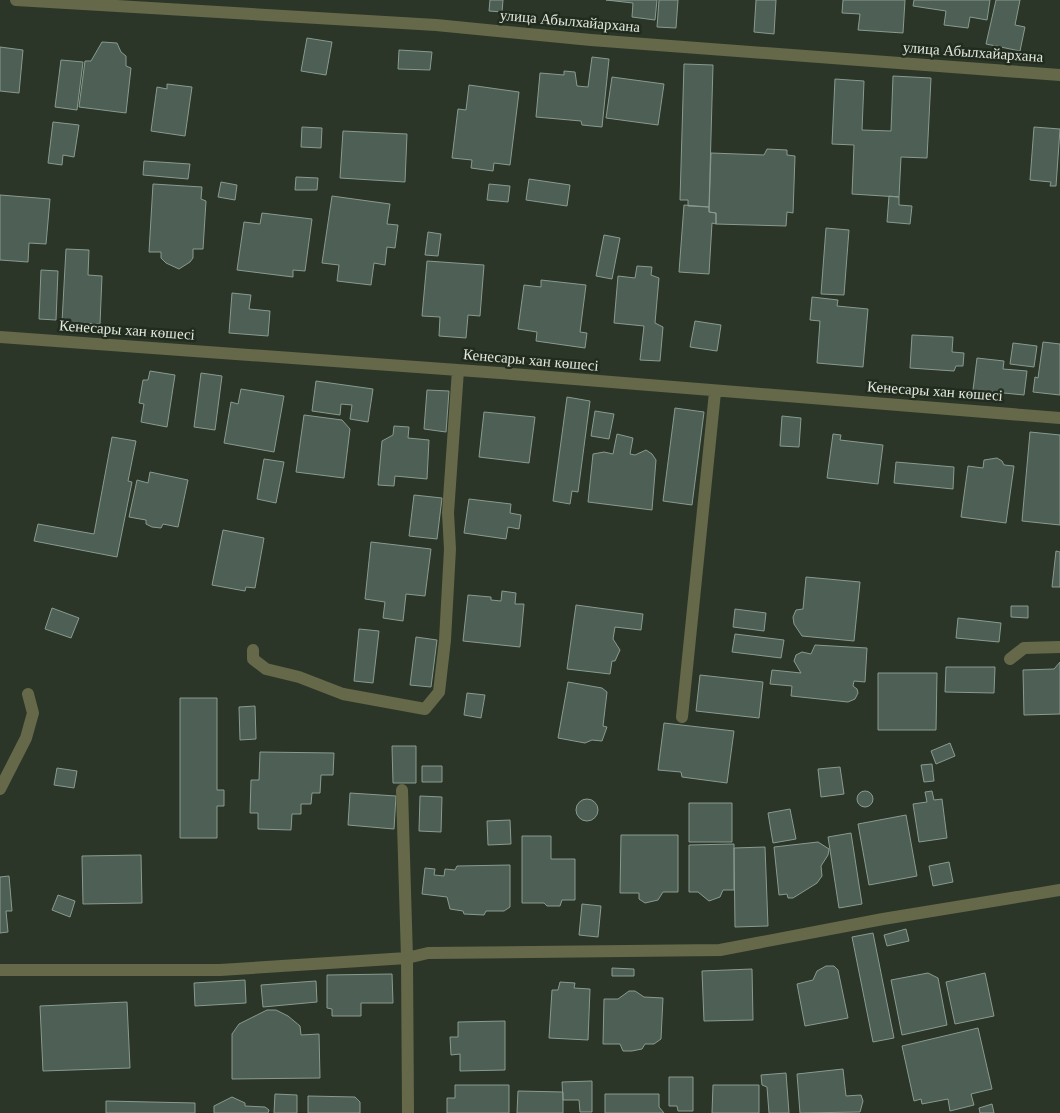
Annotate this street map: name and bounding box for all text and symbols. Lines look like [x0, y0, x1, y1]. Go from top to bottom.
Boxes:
street label: улица Абылхайархана [499, 7, 641, 35]
street label: улица Абылхайархана [902, 39, 1044, 65]
street label: Кенесары хан көшесі [59, 317, 195, 343]
street label: Кенесары хан көшесі [463, 346, 599, 374]
street label: Кенесары хан көшесі [867, 378, 1003, 404]

